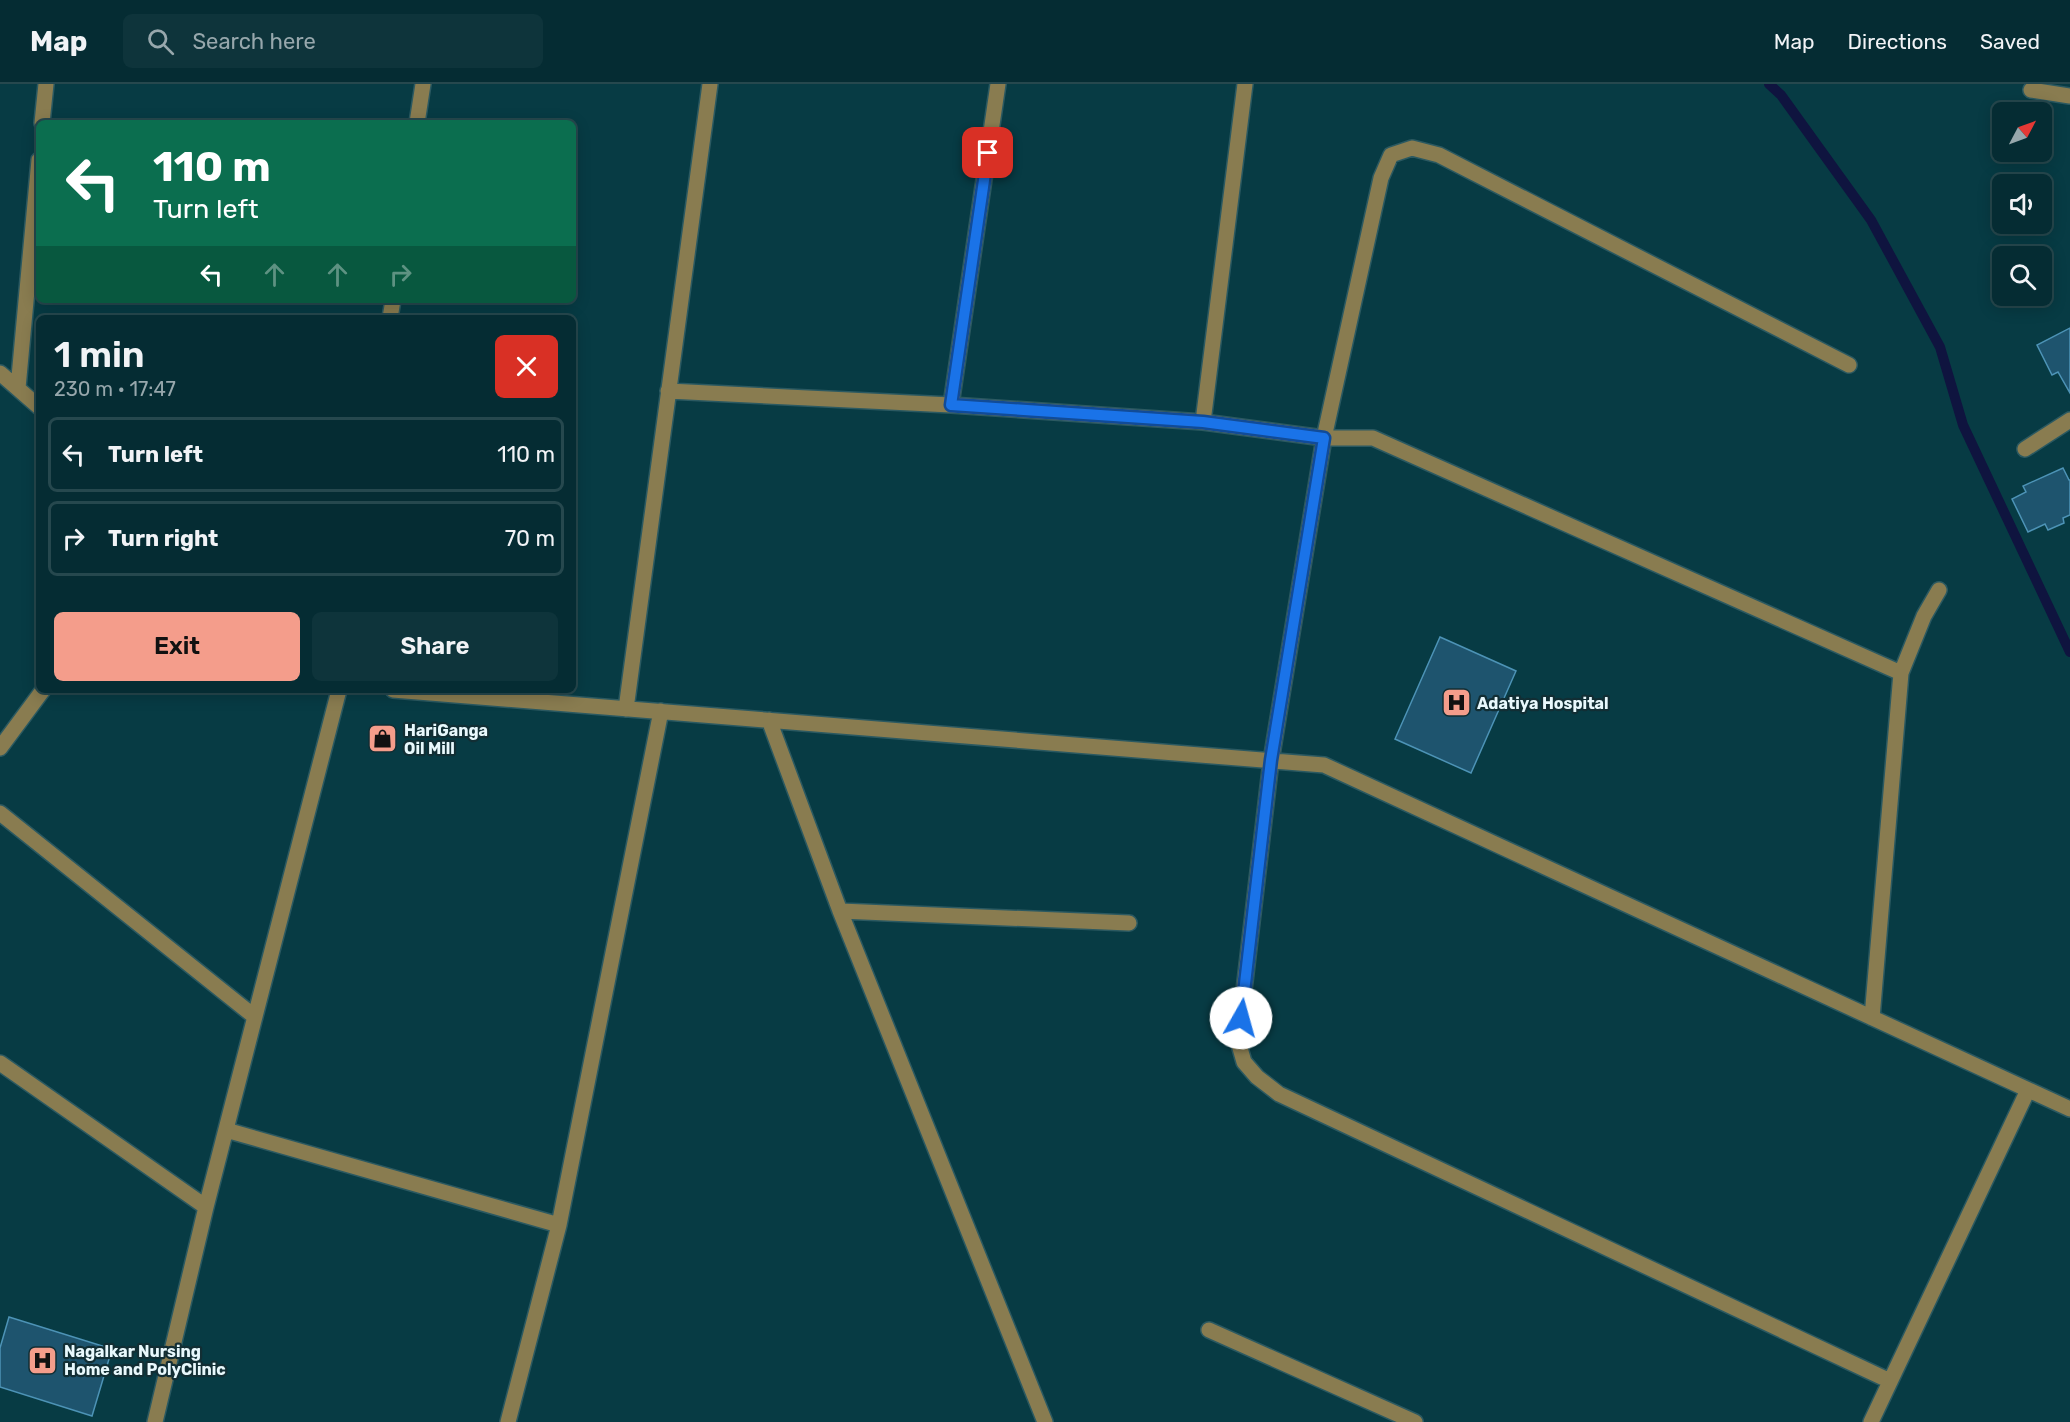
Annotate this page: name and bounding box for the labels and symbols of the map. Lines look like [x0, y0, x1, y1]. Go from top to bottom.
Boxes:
north arrow [1992, 102, 2052, 162]
pin [962, 127, 1013, 178]
hospital icon: Adatiya Hospital [1440, 687, 1472, 719]
place label: Adatiya Hospital [1477, 694, 1609, 713]
place label: HariGanga Oil Mill [404, 721, 488, 758]
shop icon: HariGanga Oil Mill [367, 723, 399, 755]
position arrow [1209, 986, 1273, 1050]
place label: Nagalkar Nursing Home and PolyClinic [64, 1342, 226, 1379]
hospital icon: Nagalkar Nursing Home and PolyClinic [27, 1344, 59, 1376]

